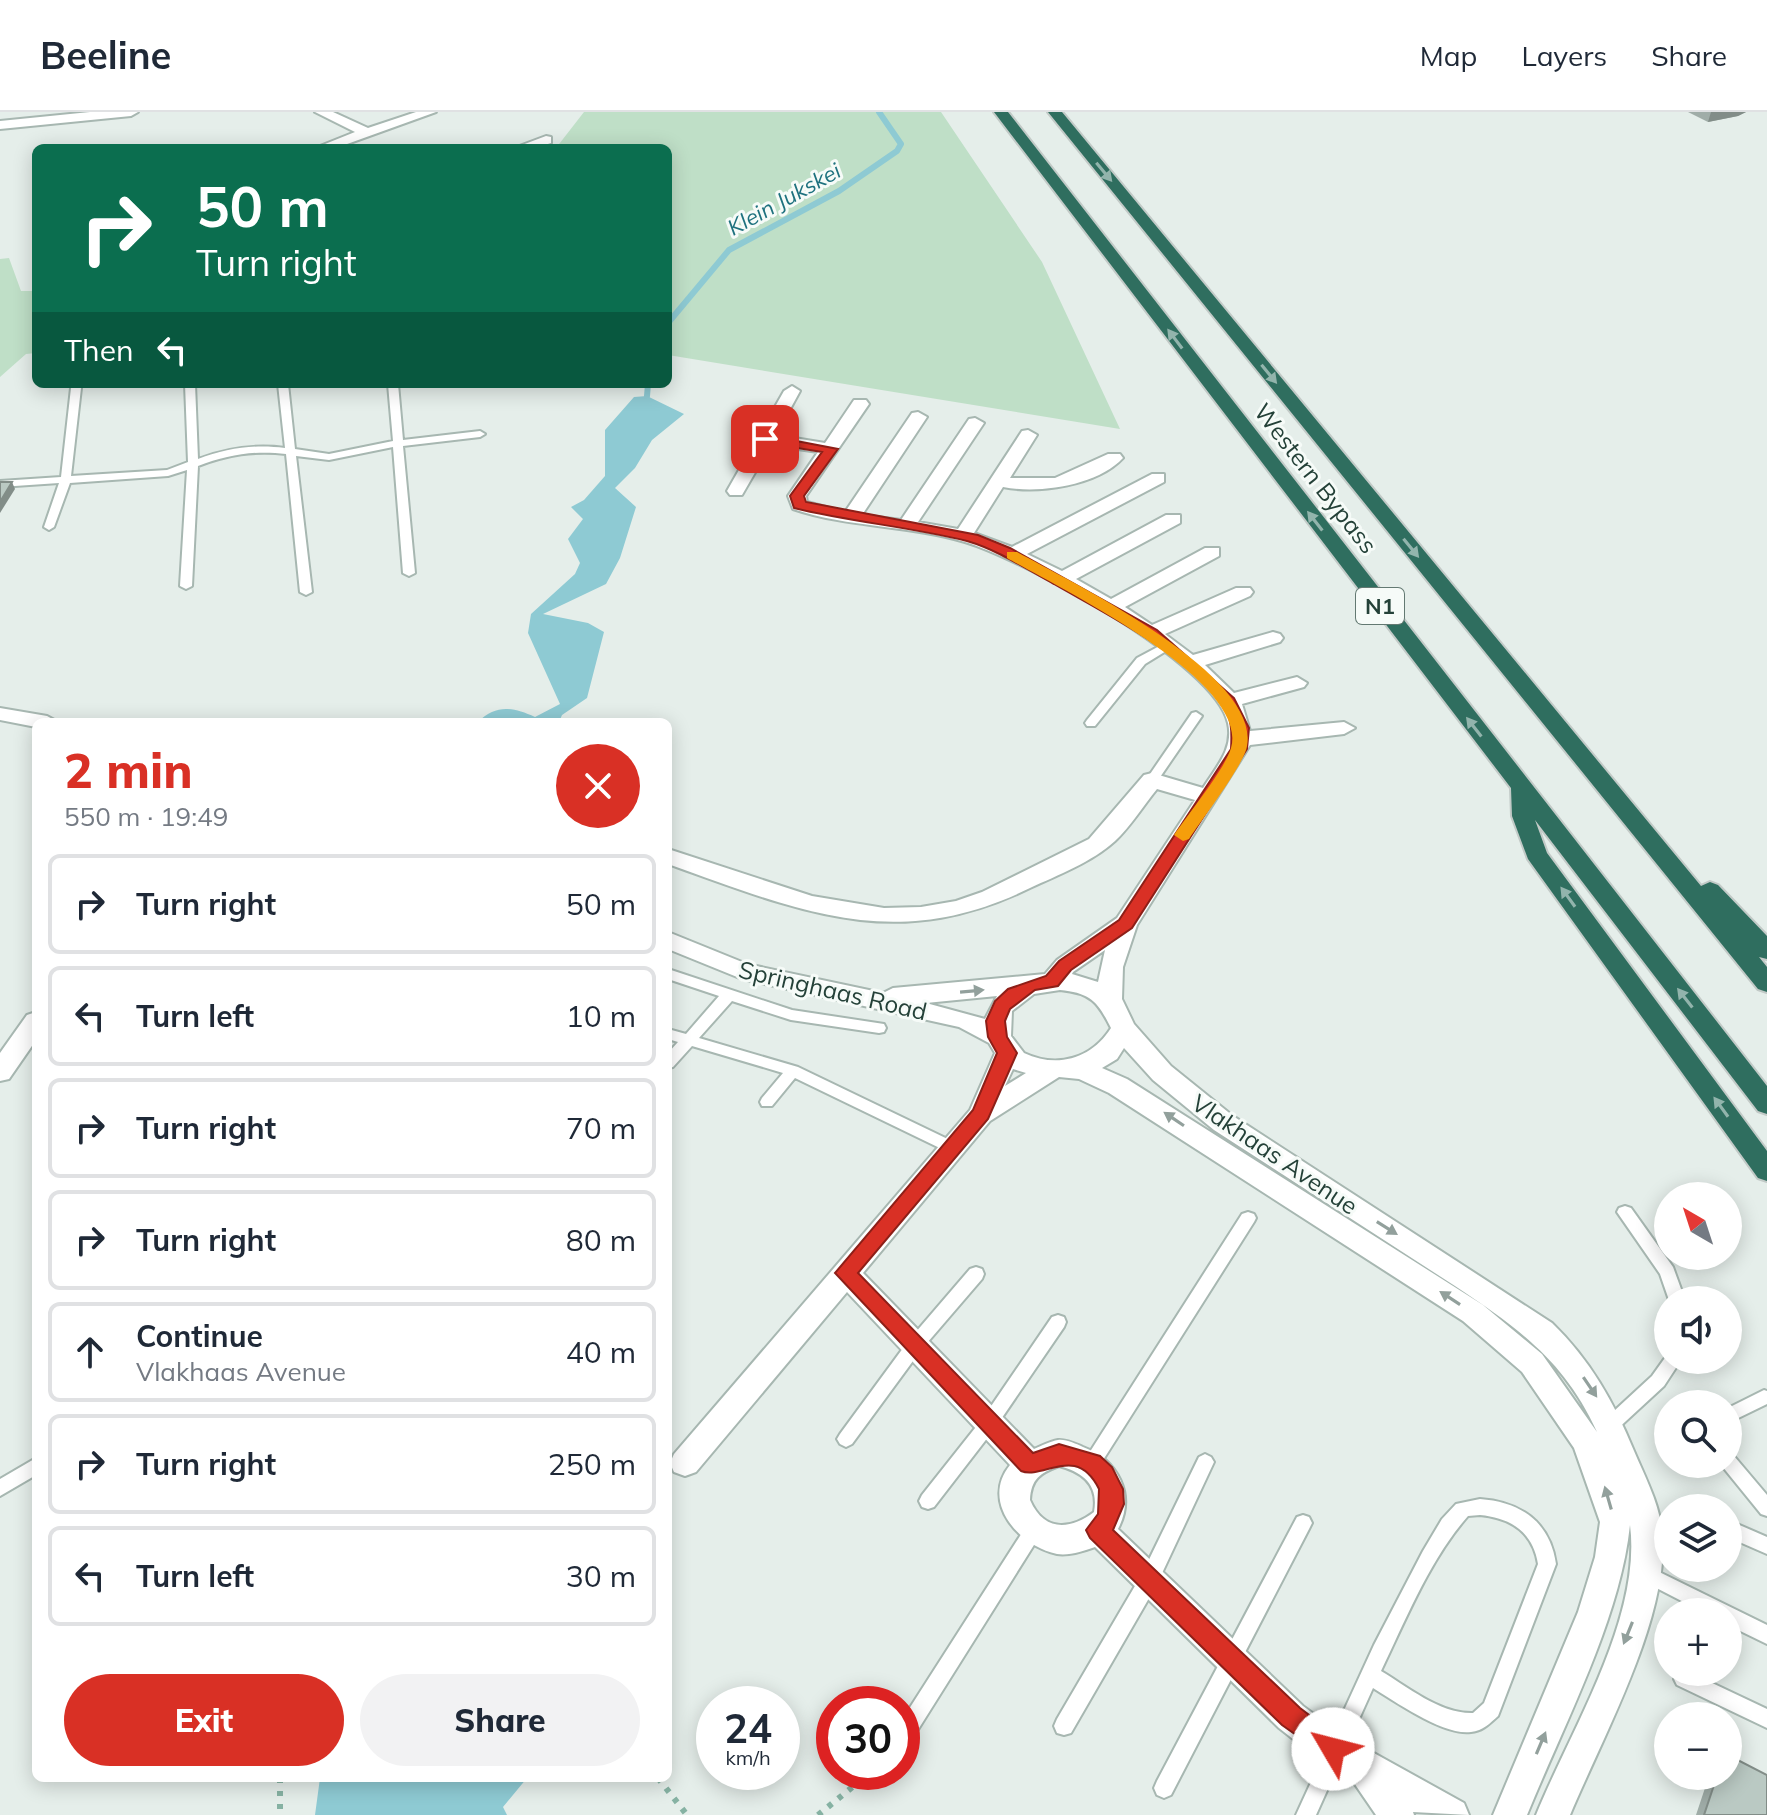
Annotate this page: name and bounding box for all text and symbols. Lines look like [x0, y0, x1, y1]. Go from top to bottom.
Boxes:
text: Beeline [40, 31, 171, 79]
text: Map [1420, 38, 1477, 73]
text: Layers [1521, 38, 1607, 73]
text: Share [1651, 38, 1727, 73]
water label: Klein Jukskei [722, 156, 846, 242]
one-way arrow [1095, 162, 1112, 182]
text: 50 m [196, 171, 329, 241]
icon: right [64, 176, 168, 280]
text: Turn right [196, 240, 357, 285]
icon: left [150, 328, 194, 372]
one-way arrow [1167, 329, 1183, 349]
text: Then [64, 331, 134, 369]
one-way arrow [1260, 364, 1276, 384]
street label: Western Bypass [1248, 397, 1384, 559]
pin [731, 405, 799, 473]
icon: arrive [743, 417, 787, 461]
one-way arrow [1307, 511, 1323, 531]
one-way arrow [1402, 538, 1418, 558]
road number: N1 [1356, 588, 1404, 624]
one-way arrow [1467, 716, 1483, 737]
text: 2 min [64, 740, 193, 800]
button: close [556, 744, 640, 828]
text: 550 m · 19:49 [64, 800, 228, 833]
icon: right [68, 882, 112, 926]
text: Turn right [136, 885, 276, 923]
text: 50 m [566, 885, 636, 923]
one-way arrow [1561, 887, 1576, 908]
street label: Springhaas Road [736, 954, 930, 1026]
one-way arrow [960, 984, 985, 997]
one-way arrow [1677, 988, 1693, 1008]
icon: left [68, 994, 112, 1038]
text: Turn left [136, 997, 254, 1035]
text: 10 m [566, 997, 636, 1035]
street label: Vlakhaas Avenue [1186, 1087, 1364, 1221]
one-way arrow [1714, 1097, 1730, 1118]
icon: right [68, 1106, 112, 1150]
text: Turn right [136, 1109, 276, 1147]
text: 70 m [566, 1109, 636, 1147]
one-way arrow [1163, 1112, 1185, 1127]
north arrow [1654, 1182, 1742, 1270]
map controls [1654, 1182, 1742, 1790]
icon: right [68, 1218, 112, 1262]
text: Turn right [136, 1221, 276, 1259]
text: 80 m [566, 1221, 636, 1259]
one-way arrow [1376, 1221, 1398, 1235]
button: sound [1654, 1286, 1742, 1374]
one-way arrow [1439, 1292, 1461, 1306]
text: Continue [136, 1317, 263, 1355]
icon: ahead [68, 1330, 112, 1374]
text: 40 m [566, 1333, 636, 1371]
text: Vlakhaas Avenue [136, 1355, 346, 1388]
one-way arrow [1582, 1377, 1597, 1398]
button: search [1654, 1390, 1742, 1478]
icon: right [68, 1442, 112, 1486]
text: Turn right [136, 1445, 276, 1483]
text: 250 m [548, 1445, 636, 1483]
one-way arrow [1601, 1485, 1613, 1510]
button: layers [1654, 1494, 1742, 1582]
icon: left [68, 1554, 112, 1598]
text: Turn left [136, 1557, 254, 1595]
text: 30 m [566, 1557, 636, 1595]
button: + [1654, 1598, 1742, 1686]
one-way arrow [1622, 1621, 1635, 1645]
button: Exit [64, 1674, 344, 1766]
button: Share [360, 1674, 640, 1766]
speed limit sign: 30 [816, 1686, 920, 1790]
button: − [1654, 1702, 1742, 1790]
text: 24 [724, 1703, 772, 1753]
position arrow [1291, 1707, 1375, 1791]
one-way arrow [1534, 1732, 1547, 1755]
text: km/h [725, 1745, 771, 1770]

